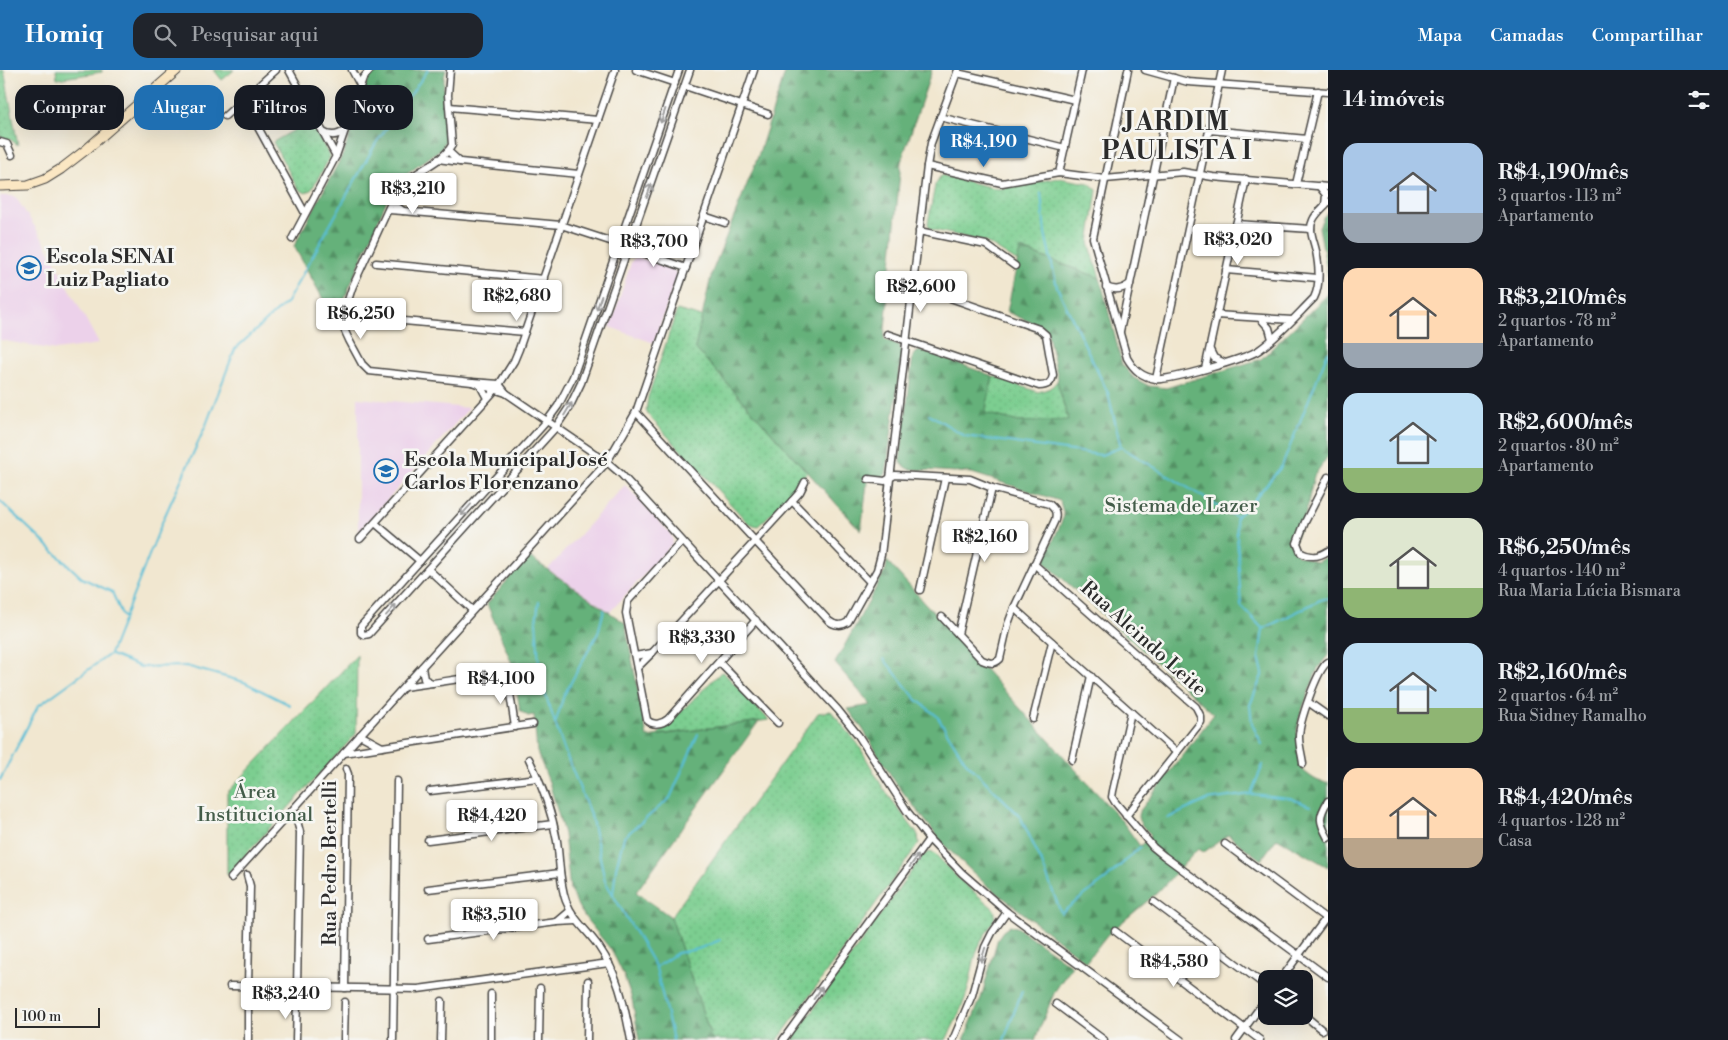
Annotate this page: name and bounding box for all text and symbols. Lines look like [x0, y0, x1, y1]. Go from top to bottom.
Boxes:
search box [133, 13, 483, 58]
text: Homiq [25, 20, 103, 50]
icon: search [151, 21, 179, 49]
text: Pesquisar aqui [191, 23, 318, 47]
text: Mapa [1418, 24, 1462, 47]
text: Camadas [1490, 24, 1564, 47]
text: Compartilhar [1592, 24, 1703, 47]
chip: Comprar [15, 85, 124, 130]
chip: Alugar [134, 85, 224, 130]
chip: Filtros [234, 85, 325, 130]
chip: Novo [335, 85, 413, 130]
icon: filters [1685, 86, 1713, 114]
text: 14 imóveis [1343, 87, 1444, 113]
district label: JARDIM PAULISTA I [1101, 107, 1253, 167]
one-way arrow [658, 108, 668, 124]
pin: R$4,190 [938, 126, 1030, 168]
text: R$4,190 [951, 132, 1017, 152]
text: R$4,190/mês [1498, 160, 1628, 186]
icon: home [1383, 163, 1443, 223]
pin: R$3,210 [367, 172, 459, 215]
text: R$3,210 [381, 179, 445, 199]
one-way arrow [645, 184, 654, 200]
text: 3 quartos · 113 m² [1498, 186, 1621, 206]
text: Apartamento [1498, 206, 1594, 226]
pin: R$3,020 [1192, 224, 1284, 266]
pin: R$3,700 [608, 226, 700, 268]
text: R$3,020 [1204, 230, 1272, 250]
text: R$3,700 [620, 232, 688, 252]
place label: Escola SENAI Luiz Pagliato [46, 245, 175, 293]
school or university icon: Escola SENAI Luiz Pagliato [16, 255, 42, 281]
pin: R$2,600 [875, 270, 967, 313]
text: R$2,600 [886, 277, 956, 297]
pin: R$2,680 [471, 280, 563, 322]
text: R$3,210/mês [1498, 285, 1627, 311]
text: R$2,680 [483, 286, 551, 306]
icon: home [1383, 288, 1443, 348]
one-way arrow [594, 294, 603, 310]
pin: R$6,250 [315, 298, 407, 340]
text: R$6,250 [327, 304, 395, 324]
text: 2 quartos · 78 m² [1498, 311, 1616, 331]
text: Apartamento [1498, 331, 1594, 351]
one-way arrow [563, 402, 573, 416]
text: R$2,600/mês [1498, 410, 1633, 436]
icon: home [1383, 413, 1443, 473]
text: 2 quartos · 80 m² [1498, 436, 1619, 456]
place label: Escola Municipal José Carlos Florenzano [404, 448, 608, 496]
text: Apartamento [1498, 456, 1594, 476]
school or university icon: Escola Municipal José Carlos Florenzano [373, 458, 399, 484]
park label: Sistema de Lazer [1104, 494, 1258, 519]
one-way arrow [461, 503, 472, 516]
pin: R$2,160 [939, 520, 1031, 563]
text: R$2,160 [952, 527, 1018, 547]
text: R$6,250/mês [1498, 535, 1631, 561]
icon: home [1383, 538, 1443, 598]
text: 4 quartos · 140 m² [1498, 561, 1625, 581]
street label: Rua Alcindo Leite [1075, 576, 1211, 702]
text: Rua Maria Lúcia Bismara [1498, 581, 1681, 601]
one-way arrow [385, 603, 397, 616]
pin: R$3,330 [656, 622, 748, 664]
text: R$3,330 [669, 628, 735, 648]
text: R$2,160/mês [1498, 660, 1627, 686]
pin: R$4,100 [455, 662, 547, 705]
icon: home [1383, 663, 1443, 723]
text: R$4,100 [467, 669, 535, 689]
text: 2 quartos · 64 m² [1498, 686, 1618, 706]
text: Rua Sidney Ramalho [1498, 706, 1647, 726]
park label: Área Institucional [197, 779, 313, 828]
street label: Rua Pedro Bertelli [318, 780, 343, 946]
text: R$4,420/mês [1498, 785, 1632, 811]
icon: home [1383, 788, 1443, 848]
pin: R$4,420 [446, 800, 538, 842]
text: R$4,420 [457, 806, 527, 826]
text: 4 quartos · 128 m² [1498, 811, 1625, 831]
text: Casa [1498, 831, 1532, 851]
one-way arrow [908, 855, 919, 868]
pin: R$3,510 [448, 898, 540, 941]
text: R$3,510 [462, 905, 526, 925]
one-way arrow [978, 946, 988, 962]
pin: R$4,580 [1128, 946, 1220, 988]
text: R$4,580 [1140, 952, 1208, 972]
map controls [1258, 970, 1313, 1025]
button: layers [1258, 970, 1313, 1025]
pin: R$3,240 [240, 978, 332, 1020]
text: R$3,240 [252, 984, 320, 1004]
one-way arrow [813, 987, 824, 1000]
scale bar [15, 1005, 100, 1028]
text: 100 m [22, 1008, 61, 1026]

